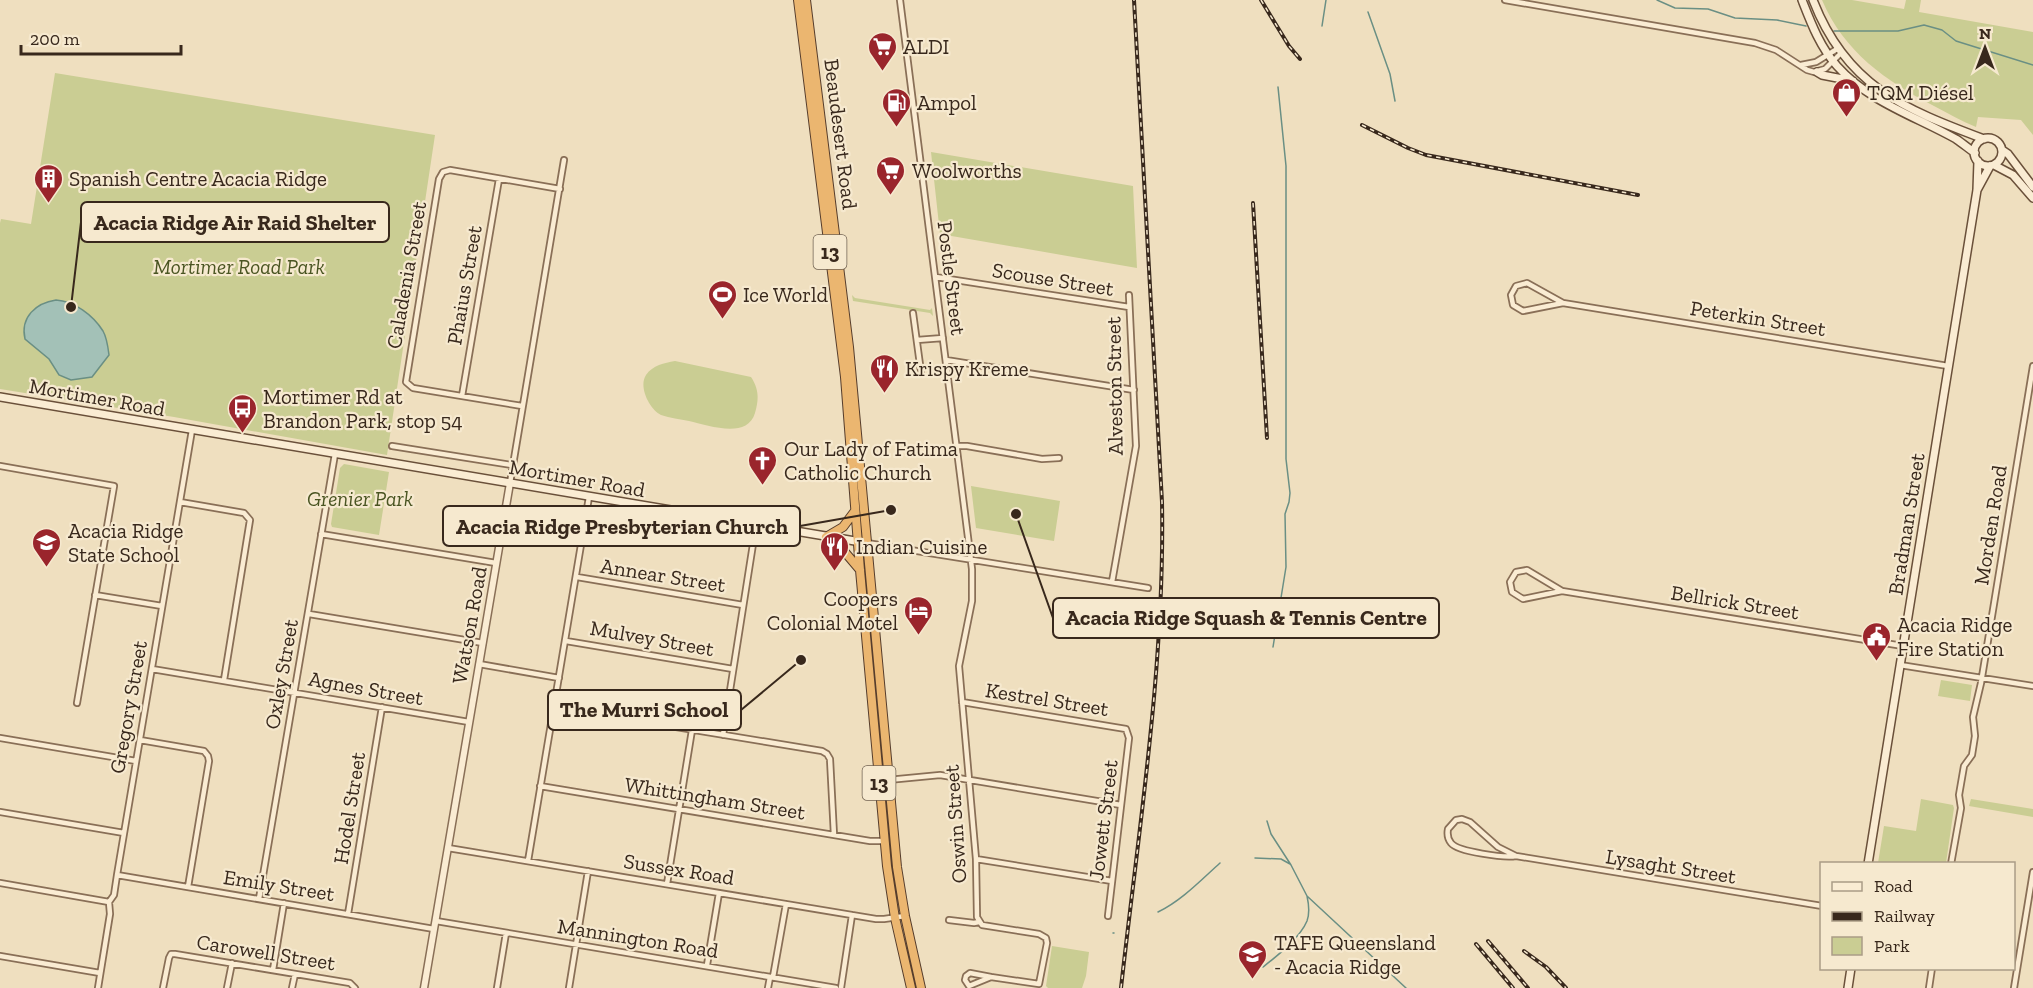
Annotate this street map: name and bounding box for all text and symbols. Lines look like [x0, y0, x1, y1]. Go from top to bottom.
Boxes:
scale bar [21, 18, 182, 56]
north arrow [1955, 18, 2015, 78]
text: N [1979, 24, 1991, 43]
text: 200 m [30, 28, 80, 50]
supermarket icon: ALDI [866, 30, 898, 72]
place label: ALDI [903, 34, 949, 59]
street label: Beaudesert Road [819, 57, 863, 211]
shop icon: TQM Diésel [1830, 76, 1862, 118]
place label: TQM Diésel [1867, 80, 1974, 105]
fuel station icon: Ampol [880, 86, 912, 128]
place label: Ampol [917, 90, 977, 115]
supermarket icon: Woolworths [875, 154, 907, 196]
place label: Woolworths [912, 158, 1022, 183]
building icon: Spanish Centre Acacia Ridge [32, 162, 64, 204]
place label: Spanish Centre Acacia Ridge [69, 166, 327, 191]
street label: Caladenia Street [381, 199, 431, 351]
callout: Acacia Ridge Air Raid Shelter [81, 202, 389, 242]
text: Acacia Ridge Air Raid Shelter [94, 209, 377, 236]
street label: Postle Street [933, 219, 971, 337]
street label: Phaius Street [441, 223, 487, 347]
road number: 13 [814, 235, 846, 269]
park label: Mortimer Road Park [153, 254, 325, 279]
street label: Scouse Street [990, 257, 1116, 301]
sports icon: Ice World [706, 278, 738, 320]
place label: Ice World [743, 282, 829, 307]
street label: Peterkin Street [1689, 295, 1828, 341]
street label: Alveston Street [1100, 316, 1128, 456]
restaurant icon: Krispy Kreme [868, 352, 900, 394]
place label: Krispy Kreme [905, 356, 1029, 381]
street label: Mortimer Road [27, 373, 167, 421]
place label: Mortimer Rd at Brandon Park, stop 54 [263, 384, 463, 433]
bus stop icon: Mortimer Rd at Brandon Park, stop 54 [226, 392, 258, 434]
place label: Our Lady of Fatima Catholic Church [784, 436, 958, 485]
church icon: Our Lady of Fatima Catholic Church [747, 444, 779, 486]
street label: Bradman Street [1882, 451, 1930, 597]
street label: Mortimer Road [507, 454, 647, 502]
street label: Morden Road [1968, 463, 2012, 587]
park label: Grenier Park [307, 486, 413, 511]
callout: Acacia Ridge Presbyterian Church [443, 506, 800, 546]
text: Acacia Ridge Presbyterian Church [456, 513, 788, 540]
place label: Acacia Ridge State School [68, 518, 184, 567]
school or university icon: Acacia Ridge State School [31, 526, 63, 568]
restaurant icon: Indian Cuisine [819, 530, 851, 572]
place label: Indian Cuisine [856, 534, 987, 559]
street label: Annear Street [599, 553, 728, 597]
street label: Watson Road [446, 564, 492, 686]
street label: Bellrick Street [1669, 580, 1801, 624]
place label: Coopers Colonial Motel [767, 586, 898, 635]
hotel icon: Coopers Colonial Motel [903, 594, 935, 636]
callout: Acacia Ridge Squash & Tennis Centre [1053, 598, 1439, 638]
text: Acacia Ridge Squash & Tennis Centre [1065, 604, 1427, 631]
place label: Acacia Ridge Fire Station [1897, 612, 2013, 661]
street label: Mulvey Street [588, 615, 716, 661]
street label: Oxley Street [259, 617, 303, 731]
public building icon: Acacia Ridge Fire Station [1860, 620, 1892, 662]
street label: Gregory Street [104, 638, 152, 775]
street label: Agnes Street [307, 666, 426, 710]
street label: Kestrel Street [984, 677, 1111, 721]
callout: The Murri School [548, 690, 741, 730]
text: The Murri School [560, 696, 728, 723]
street label: Hodel Street [328, 750, 370, 866]
street label: Jowett Street [1083, 758, 1123, 882]
street label: Oswin Street [938, 764, 972, 884]
road number: 13 [862, 766, 896, 800]
street label: Whittingham Street [623, 771, 807, 825]
street label: Lysaght Street [1604, 843, 1738, 889]
street label: Sussex Road [622, 848, 737, 890]
legend [1820, 862, 2015, 970]
street label: Emily Street [222, 864, 336, 906]
text: Road [1874, 875, 1913, 897]
text: Railway [1874, 905, 1936, 927]
street label: Mannington Road [556, 913, 721, 963]
street label: Carowell Street [195, 929, 337, 975]
place label: TAFE Queensland - Acacia Ridge [1274, 930, 1436, 979]
text: Park [1874, 935, 1910, 957]
school or university icon: TAFE Queensland - Acacia Ridge [1237, 938, 1269, 980]

